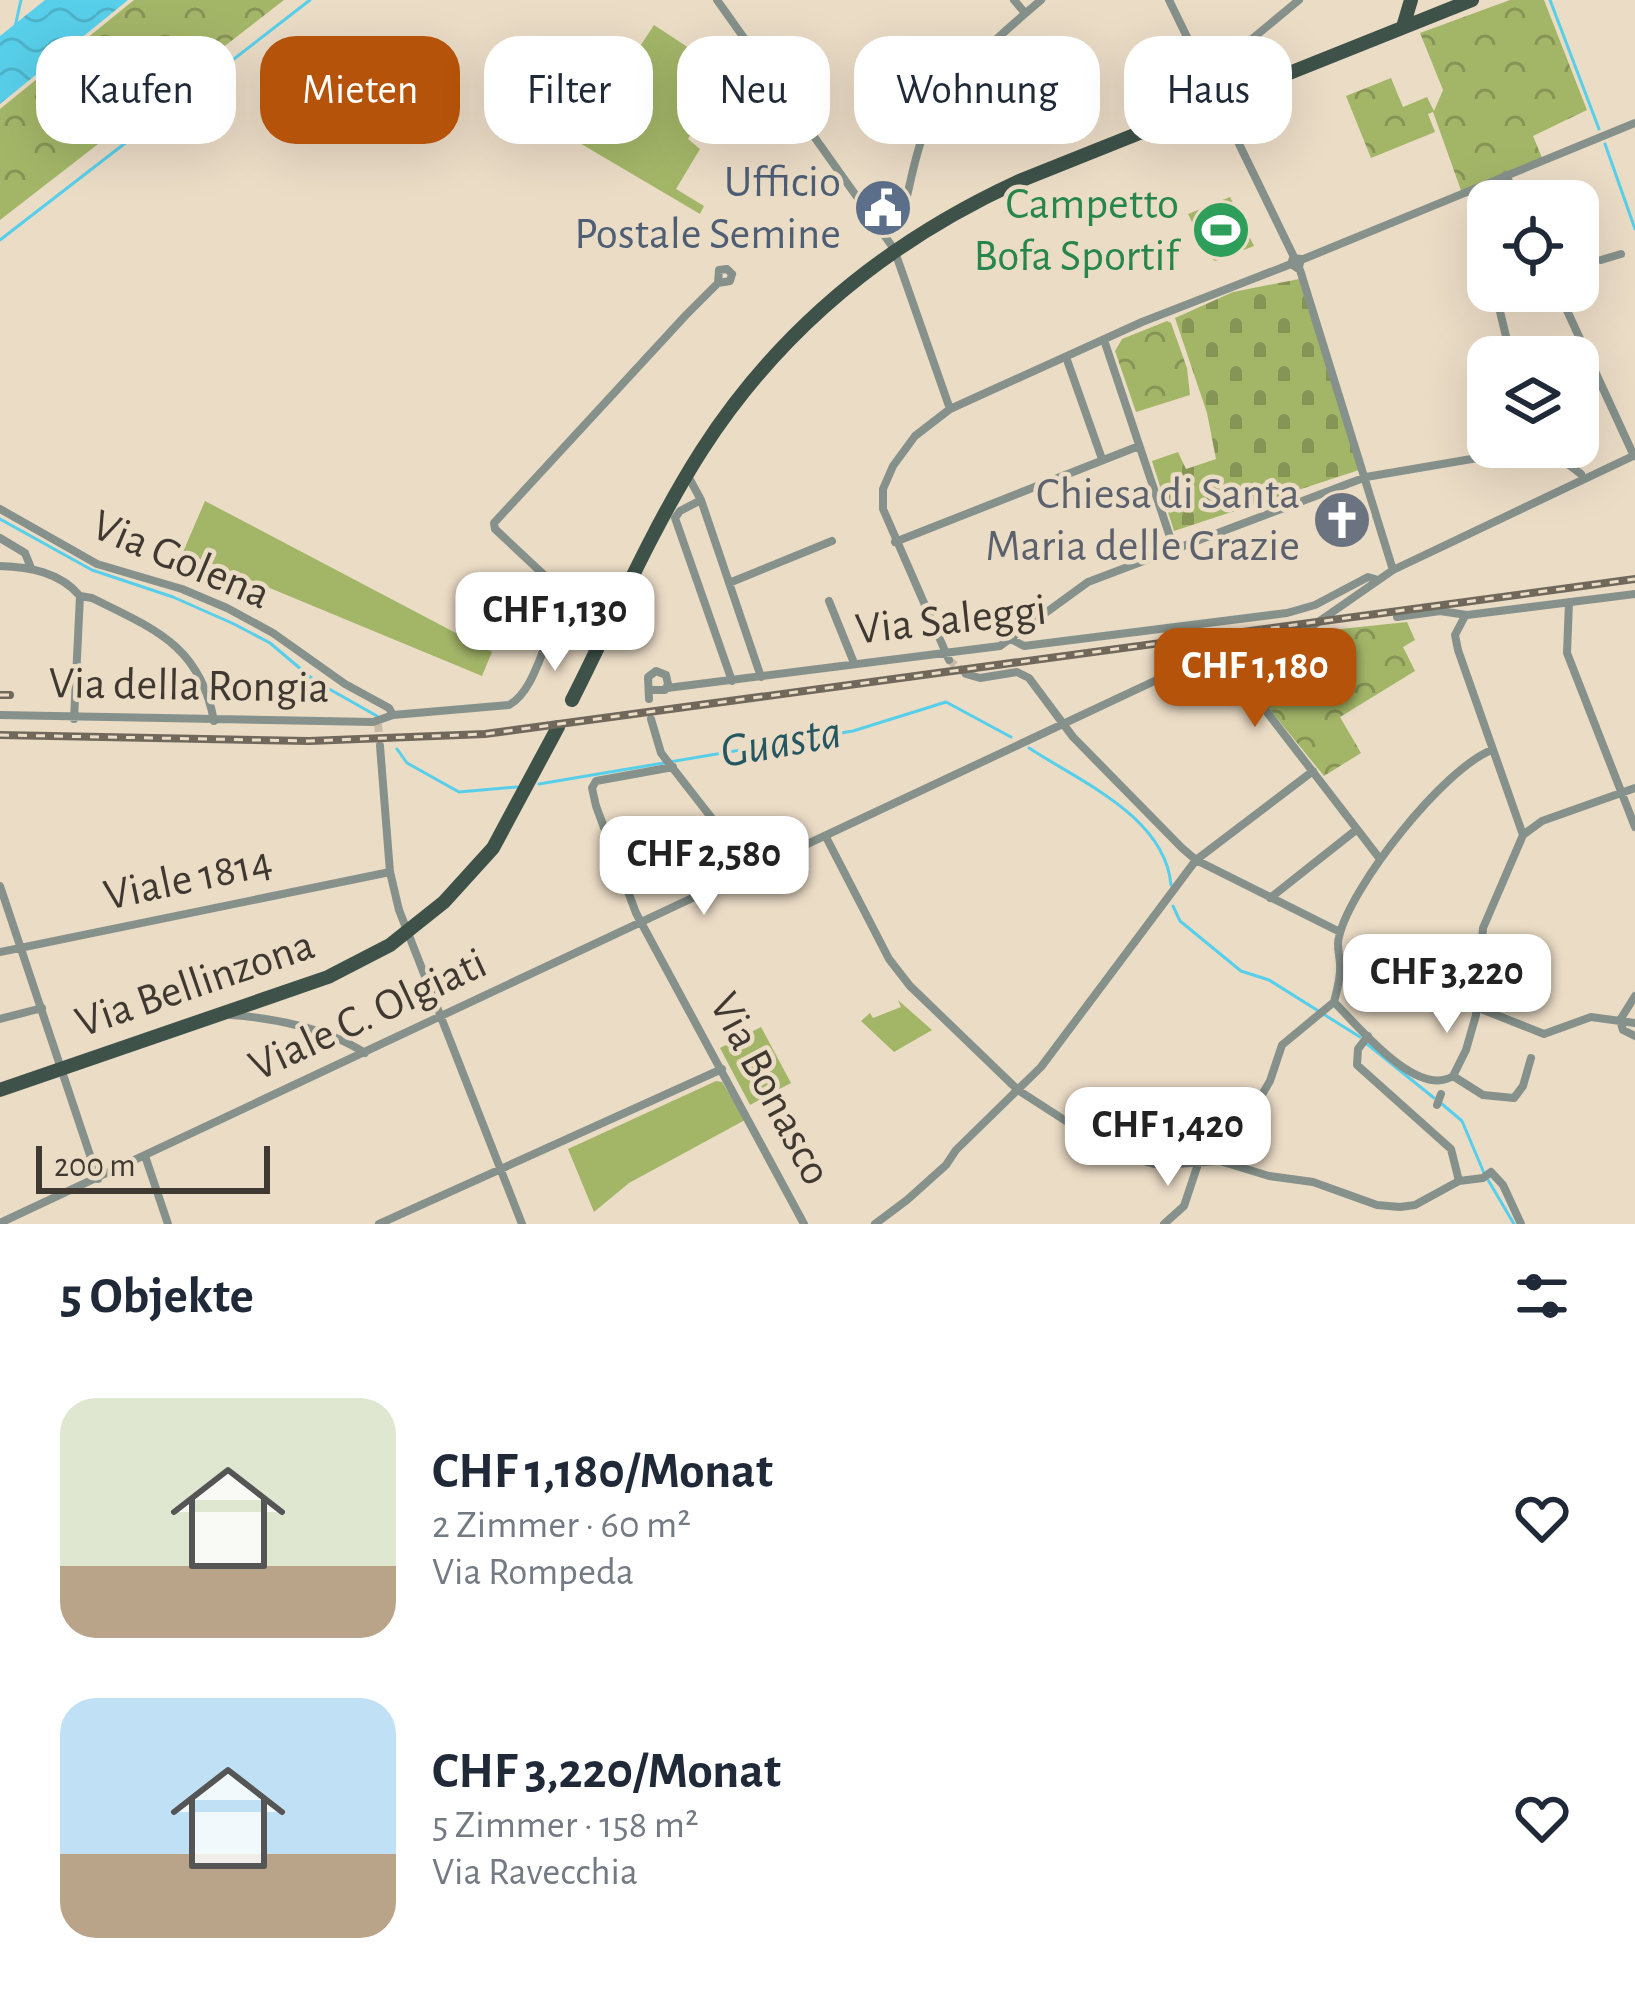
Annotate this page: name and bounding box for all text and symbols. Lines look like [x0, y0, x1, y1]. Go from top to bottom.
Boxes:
chip: Kaufen [36, 36, 236, 144]
chip: Mieten [260, 36, 460, 144]
chip: Filter [484, 36, 653, 144]
chip: Neu [677, 36, 830, 144]
chip: Wohnung [854, 36, 1100, 144]
chip: Haus [1124, 36, 1292, 144]
place label: Ufficio Postale Semine [574, 160, 841, 257]
public building icon: Ufficio Postale Semine [852, 177, 914, 239]
map controls [1467, 180, 1599, 468]
button: locate [1467, 180, 1599, 312]
place label: Campetto Bofa Sportif [973, 182, 1181, 279]
sports icon: Campetto Bofa Sportif [1190, 199, 1252, 261]
button: layers [1467, 336, 1599, 468]
place label: Chiesa di Santa Maria delle Grazie [985, 472, 1300, 569]
church icon: Chiesa di Santa Maria delle Grazie [1311, 489, 1373, 551]
street label: Via Golena [85, 502, 277, 618]
pin: CHF 1,130 [418, 572, 692, 674]
street label: Via Saleggi [853, 588, 1049, 652]
text: CHF 1,130 [482, 591, 628, 630]
pin: CHF 1,180 [1118, 628, 1392, 730]
text: CHF 1,180 [1181, 647, 1329, 686]
street label: Via della Rongia [48, 661, 330, 711]
water label: Guasta [717, 709, 845, 777]
pin: CHF 2,580 [567, 816, 841, 918]
text: CHF 2,580 [627, 835, 781, 874]
street label: Viale 1814 [100, 839, 276, 919]
street label: Via Bellinzona [70, 922, 320, 1046]
pin: CHF 3,220 [1310, 934, 1584, 1036]
street label: Viale C. Olgiati [242, 941, 494, 1089]
text: CHF 3,220 [1370, 953, 1524, 992]
street label: Via Bonasco [701, 986, 839, 1192]
pin: CHF 1,420 [1031, 1087, 1305, 1189]
text: CHF 1,420 [1092, 1106, 1244, 1145]
scale bar [36, 1140, 270, 1193]
text: 200 m [54, 1150, 136, 1183]
icon: filters [1509, 1263, 1575, 1329]
text: 5 Objekte [60, 1271, 254, 1322]
icon: home [156, 1446, 300, 1590]
text: CHF 1,180/Monat [432, 1446, 773, 1497]
icon: heart [1509, 1485, 1575, 1551]
text: 2 Zimmer · 60 m² [432, 1506, 691, 1545]
text: Via Rompeda [432, 1553, 634, 1592]
icon: home [156, 1746, 300, 1890]
text: CHF 3,220/Monat [432, 1746, 781, 1797]
icon: heart [1509, 1785, 1575, 1851]
text: 5 Zimmer · 158 m² [432, 1806, 699, 1845]
text: Via Ravecchia [432, 1853, 638, 1892]

